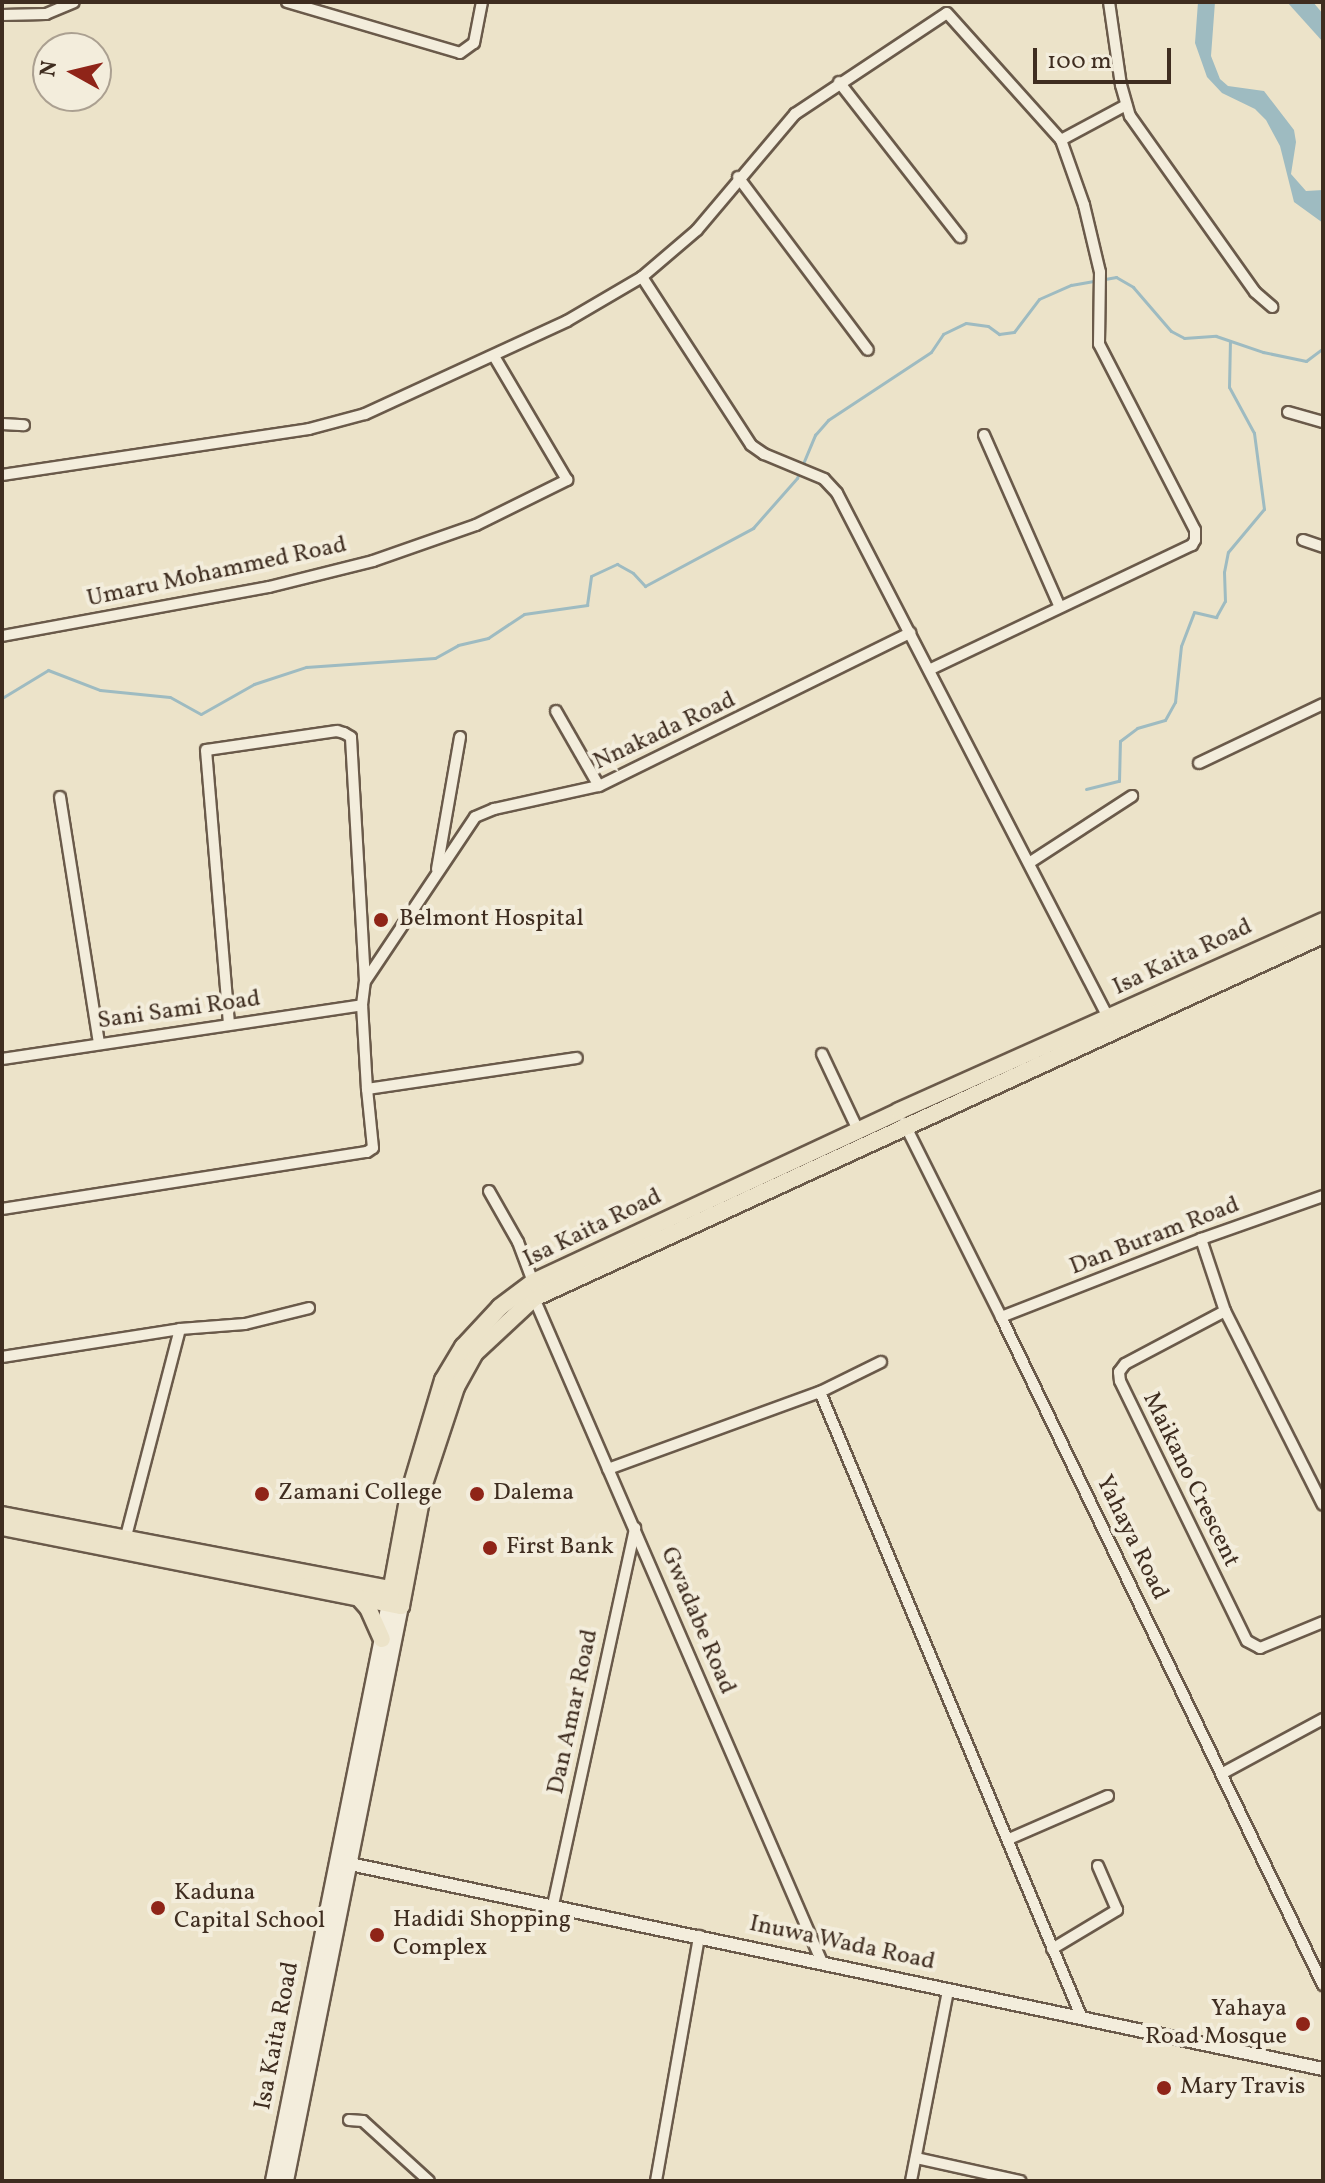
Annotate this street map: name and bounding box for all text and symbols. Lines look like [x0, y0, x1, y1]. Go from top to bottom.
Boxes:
north arrow [32, 32, 112, 112]
scale bar [1037, 32, 1175, 82]
text: 100 m [1047, 45, 1112, 79]
text: N [33, 59, 66, 79]
street label: Umaru Mohammed Road [84, 531, 350, 615]
street label: Nnakada Road [589, 686, 741, 778]
place label: Belmont Hospital [399, 906, 584, 934]
marker: Belmont Hospital [370, 909, 392, 931]
street label: Isa Kaita Road [1109, 913, 1257, 1003]
street label: Sani Sami Road [96, 985, 262, 1037]
street label: Isa Kaita Road [519, 1183, 667, 1275]
street label: Dan Buram Road [1066, 1191, 1244, 1283]
street label: Maikano Crescent [1135, 1388, 1245, 1572]
street label: Yahaya Road [1088, 1471, 1174, 1605]
place label: Zamani College [278, 1480, 442, 1508]
place label: Dalema [493, 1480, 574, 1508]
marker: Zamani College [253, 1485, 271, 1503]
marker: Dalema [468, 1485, 486, 1503]
place label: First Bank [506, 1534, 614, 1562]
marker: First Bank [481, 1539, 499, 1557]
street label: Gwadabe Road [653, 1543, 741, 1699]
street label: Dan Amar Road [542, 1627, 606, 1797]
place label: Kaduna Capital School [174, 1880, 325, 1936]
marker: Kaduna Capital School [149, 1899, 167, 1917]
place label: Hadidi Shopping Complex [393, 1907, 571, 1963]
street label: Inuwa Wada Road [746, 1910, 938, 1978]
marker: Hadidi Shopping Complex [368, 1926, 386, 1944]
street label: Isa Kaita Road [250, 1959, 306, 2113]
place label: Yahaya Road Mosque [1145, 1996, 1287, 2052]
marker: Yahaya Road Mosque [1294, 2015, 1312, 2033]
place label: Mary Travis [1180, 2074, 1307, 2102]
marker: Mary Travis [1155, 2079, 1173, 2097]

